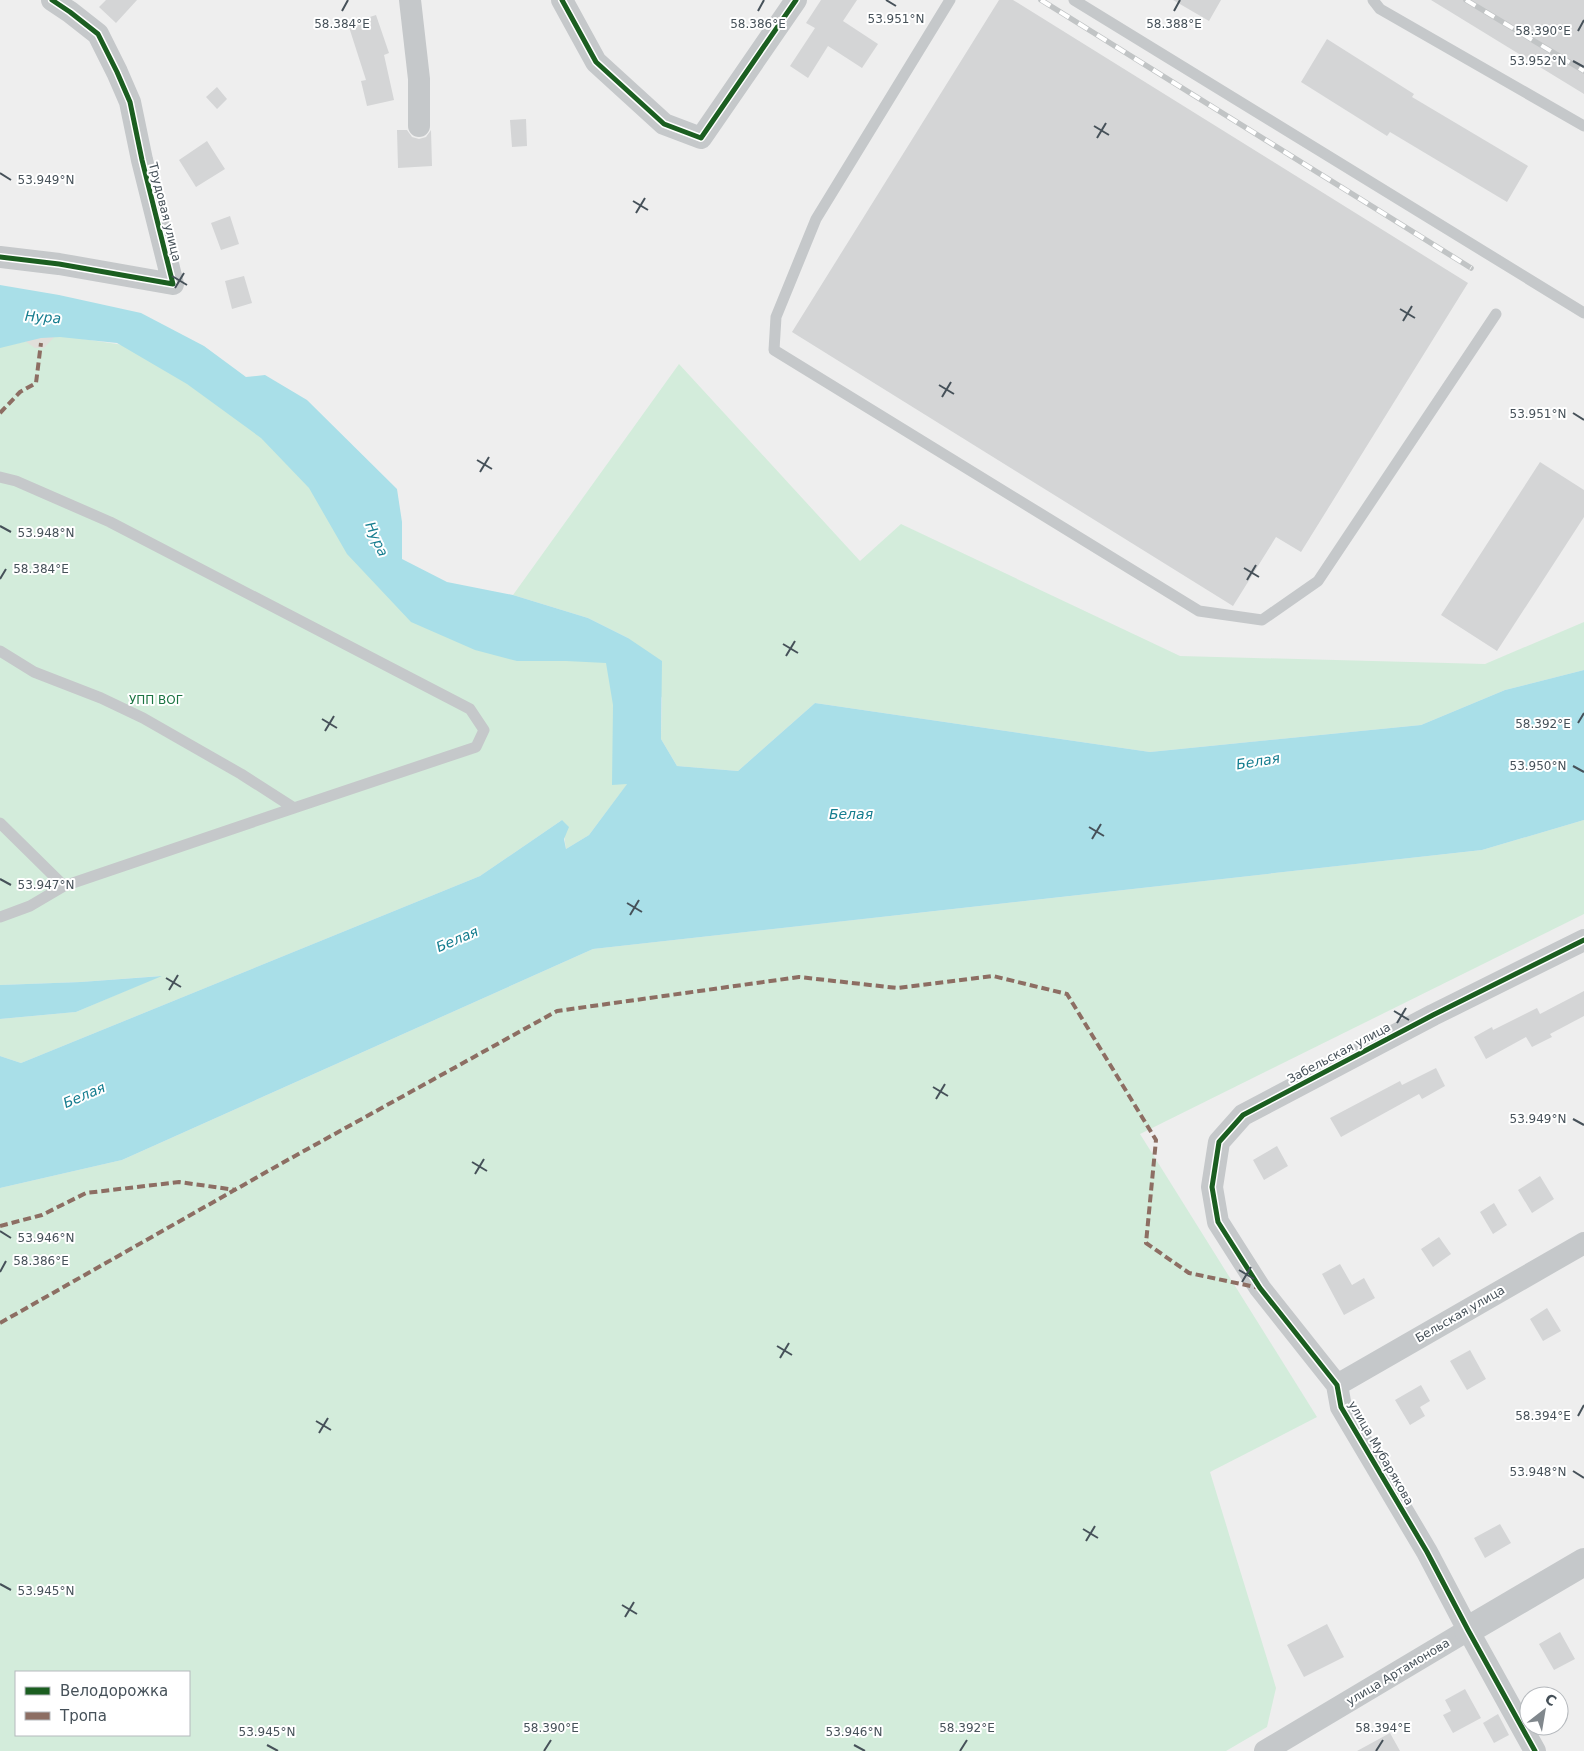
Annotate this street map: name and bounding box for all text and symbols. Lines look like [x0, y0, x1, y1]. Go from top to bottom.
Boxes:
text: 53.951°N [868, 12, 924, 26]
text: 58.384°E [314, 17, 370, 31]
text: 58.386°E [730, 17, 786, 31]
text: 58.388°E [1146, 17, 1202, 31]
text: 58.390°E [1515, 24, 1571, 38]
text: 53.952°N [1510, 54, 1566, 68]
street label: Трудовая улица [146, 160, 184, 263]
text: 53.949°N [18, 173, 74, 187]
water label: Нура [24, 308, 62, 326]
text: 53.951°N [1510, 407, 1566, 421]
water label: Нура [362, 519, 392, 559]
text: 53.948°N [18, 526, 74, 540]
text: 58.384°E [13, 562, 69, 576]
park label: УПП ВОГ [129, 693, 183, 707]
text: 58.392°E [1515, 717, 1571, 731]
water label: Белая [1235, 750, 1281, 772]
text: 53.950°N [1510, 759, 1566, 773]
water label: Белая [829, 806, 873, 822]
text: 53.947°N [18, 878, 74, 892]
water label: Белая [434, 923, 480, 955]
street label: Забельская улица [1285, 1020, 1393, 1086]
water label: Белая [61, 1079, 107, 1111]
text: 53.949°N [1510, 1112, 1566, 1126]
text: 53.946°N [18, 1231, 74, 1245]
text: 58.386°E [13, 1254, 69, 1268]
street label: Бельская улица [1413, 1283, 1507, 1345]
street label: улица Мубарякова [1345, 1398, 1417, 1508]
text: 58.394°E [1515, 1409, 1571, 1423]
text: 53.948°N [1510, 1465, 1566, 1479]
text: 53.945°N [18, 1584, 74, 1598]
street label: улица Артамонова [1344, 1636, 1452, 1708]
legend [15, 1671, 190, 1736]
text: Велодорожка [60, 1682, 168, 1700]
north arrow [1519, 1686, 1569, 1736]
text: С [1542, 1690, 1559, 1709]
text: Тропа [59, 1707, 107, 1725]
text: 58.390°E [523, 1721, 579, 1735]
text: 58.392°E [939, 1721, 995, 1735]
text: 58.394°E [1355, 1721, 1411, 1735]
text: 53.945°N [239, 1725, 295, 1739]
text: 53.946°N [826, 1725, 882, 1739]

